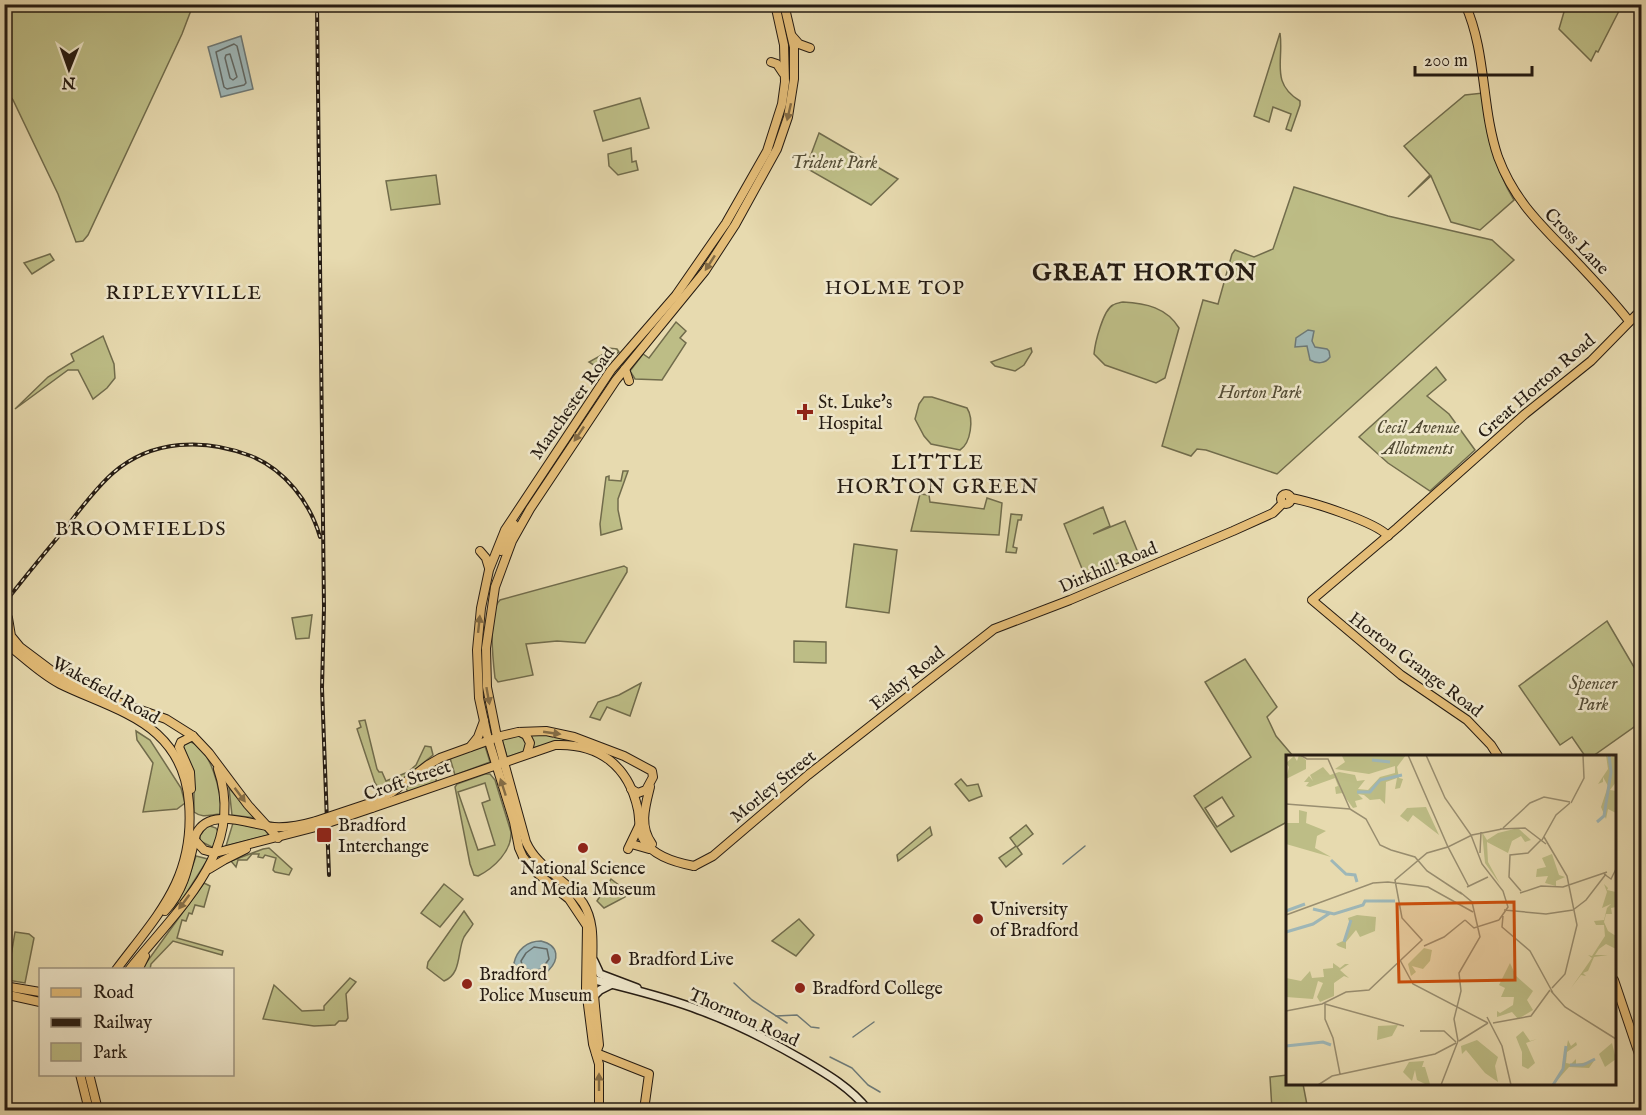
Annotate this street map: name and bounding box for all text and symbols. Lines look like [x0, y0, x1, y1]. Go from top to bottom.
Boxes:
north arrow [39, 39, 99, 99]
scale bar [1415, 39, 1532, 77]
text: 200 m [1424, 50, 1468, 73]
text: N [62, 72, 77, 92]
one-way arrow [784, 103, 794, 121]
park label: Trident Park [790, 152, 878, 175]
street label: Cross Lane [1538, 204, 1613, 280]
one-way arrow [705, 254, 716, 271]
district label: GREAT HORTON [1032, 258, 1258, 289]
district label: HOLME TOP [825, 276, 965, 301]
district label: RIPLEYVILLE [105, 281, 263, 306]
street label: Great Horton Road [1473, 329, 1601, 445]
street label: Manchester Road [526, 343, 621, 464]
park label: Horton Park [1217, 382, 1302, 405]
place label: St. Luke's Hospital [818, 392, 892, 436]
marker: St. Luke's Hospital [796, 403, 814, 421]
park label: Cecil Avenue Allotments [1376, 417, 1460, 461]
one-way arrow [573, 426, 585, 442]
district label: LITTLE HORTON GREEN [836, 450, 1040, 501]
district label: BROOMFIELDS [55, 517, 227, 542]
street label: Dirkhill Road [1056, 537, 1161, 599]
street label: Horton Grange Road [1344, 607, 1487, 723]
one-way arrow [474, 614, 484, 633]
street label: Easby Road [866, 642, 950, 716]
street label: Wakefield Road [47, 652, 163, 731]
park label: Spencer Park [1569, 673, 1618, 717]
one-way arrow [484, 687, 493, 706]
one-way arrow [543, 728, 562, 737]
street label: Morley Street [726, 746, 821, 829]
inset map [1286, 755, 1616, 1085]
street label: Croft Street [361, 756, 454, 807]
one-way arrow [498, 778, 507, 796]
one-way arrow [234, 788, 246, 803]
place label: Bradford Interchange [338, 815, 429, 859]
marker: Bradford Interchange [315, 826, 333, 844]
marker: National Science and Media Museum [576, 841, 590, 855]
place label: National Science and Media Museum [510, 858, 656, 902]
one-way arrow [178, 894, 190, 910]
place label: University of Bradford [990, 899, 1079, 943]
marker: University of Bradford [971, 912, 985, 926]
place label: Bradford Live [628, 949, 734, 972]
marker: Bradford Live [609, 952, 623, 966]
place label: Bradford Police Museum [479, 964, 592, 1008]
legend [39, 968, 234, 1076]
marker: Bradford Police Museum [460, 977, 474, 991]
place label: Bradford College [812, 978, 943, 1001]
marker: Bradford College [793, 981, 807, 995]
text: Road [93, 982, 134, 1005]
street label: Thornton Road [685, 984, 803, 1053]
text: Railway [93, 1012, 152, 1035]
text: Park [93, 1042, 128, 1065]
one-way arrow [594, 1072, 604, 1091]

